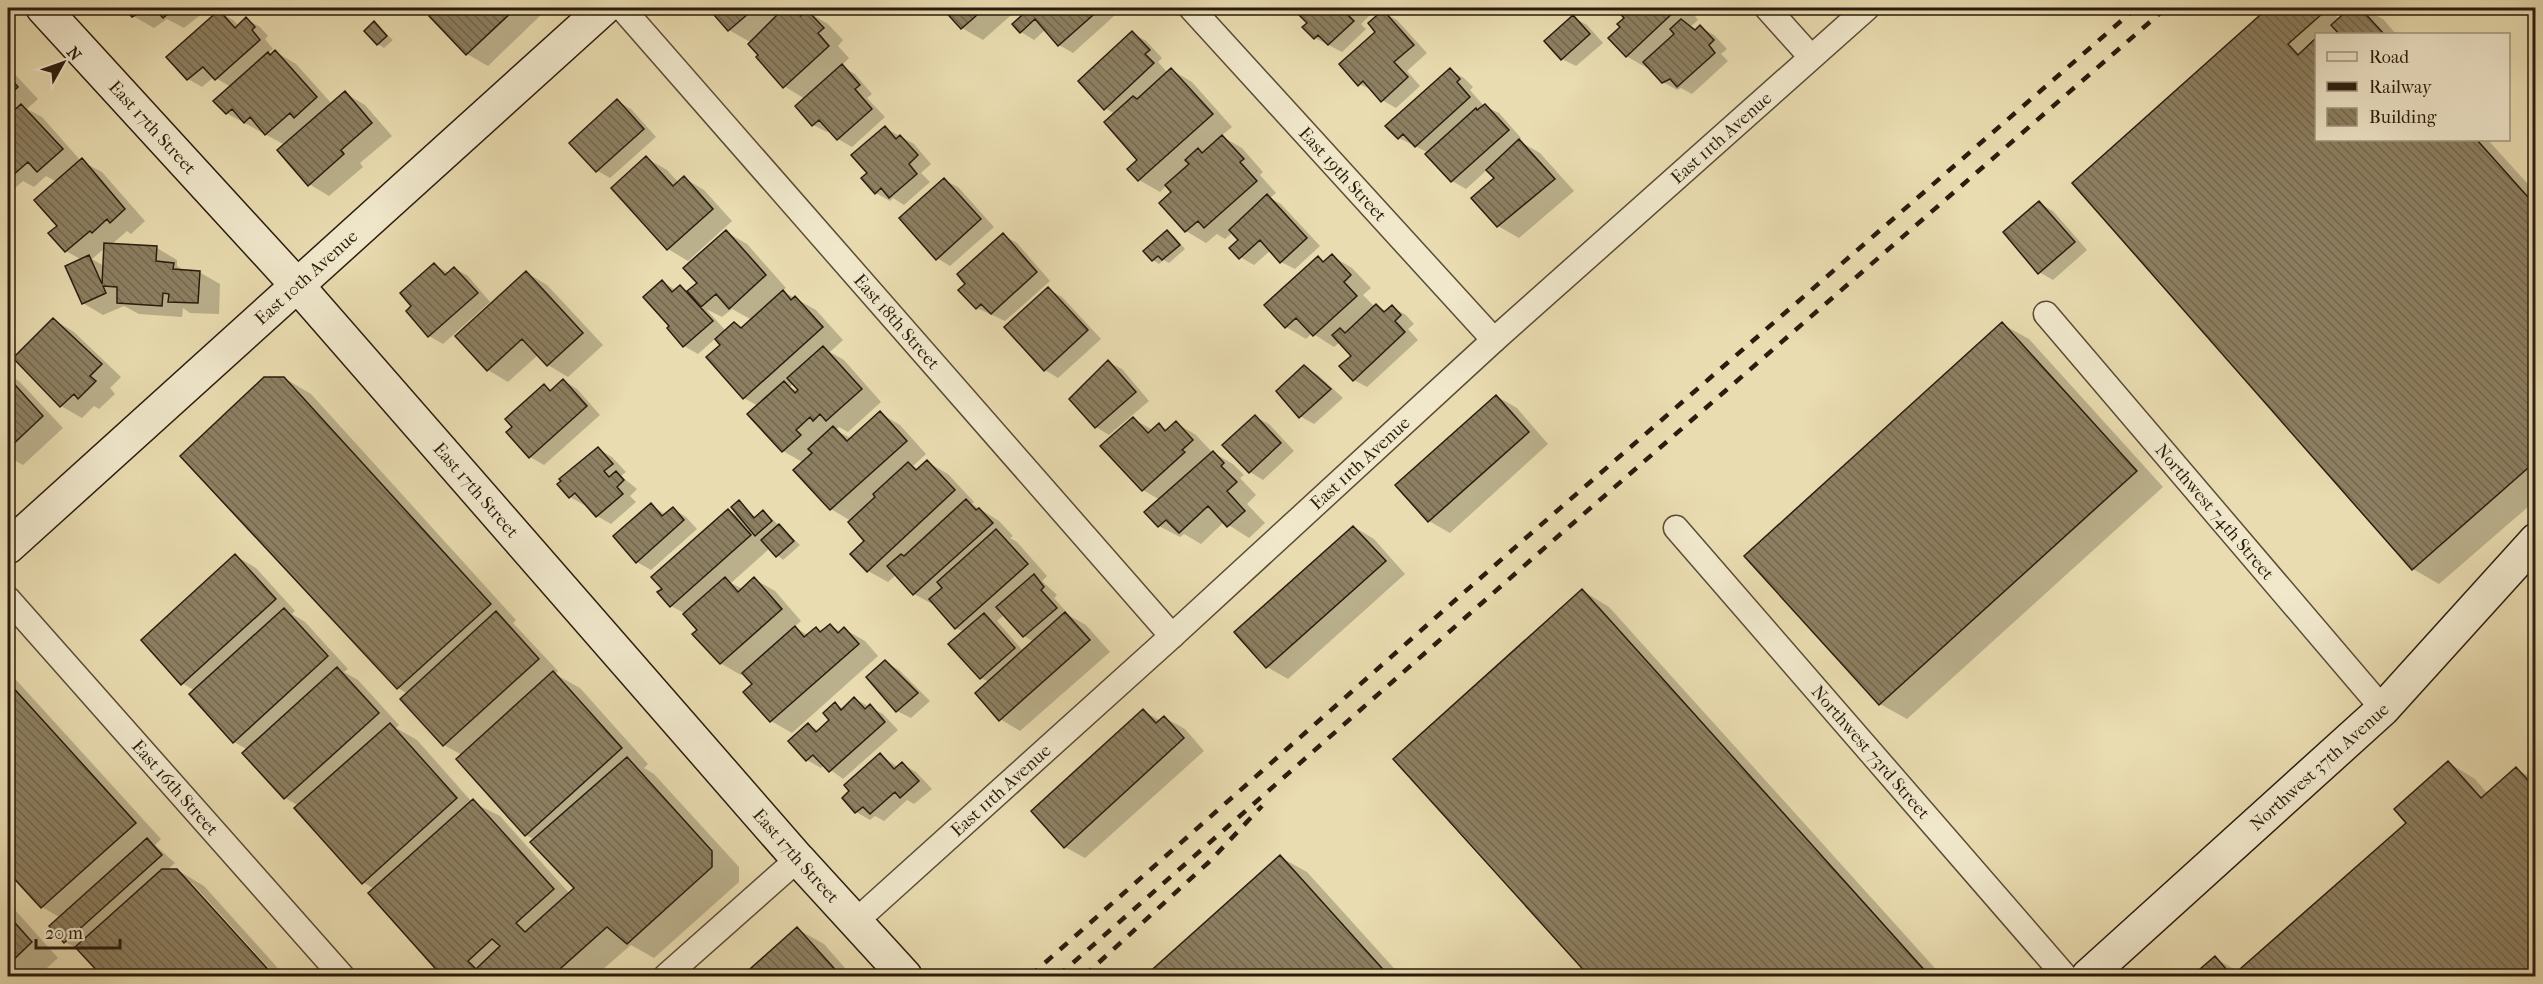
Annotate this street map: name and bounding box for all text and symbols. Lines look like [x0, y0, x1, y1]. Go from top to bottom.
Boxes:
north arrow [33, 33, 93, 93]
legend [2315, 33, 2510, 141]
text: N [63, 43, 86, 65]
text: Road [2369, 47, 2409, 68]
street label: East 17th Street [104, 77, 201, 179]
text: Railway [2369, 77, 2433, 98]
street label: East 11th Avenue [1667, 88, 1776, 188]
text: Building [2369, 107, 2437, 128]
street label: East 19th Street [1294, 123, 1391, 226]
street label: East 10th Avenue [251, 226, 362, 329]
street label: East 18th Street [849, 270, 944, 374]
street label: East 11th Avenue [1306, 412, 1415, 514]
street label: East 17th Street [428, 439, 523, 543]
street label: Northwest 74th Street [2151, 440, 2279, 585]
street label: Northwest 73rd Street [1807, 682, 1934, 824]
street label: Northwest 37th Avenue [2246, 699, 2393, 835]
street label: East 16th Street [127, 736, 223, 840]
street label: East 11th Avenue [947, 740, 1056, 841]
street label: East 17th Street [748, 805, 844, 908]
scale bar [36, 912, 120, 950]
text: 20 m [45, 923, 83, 944]

